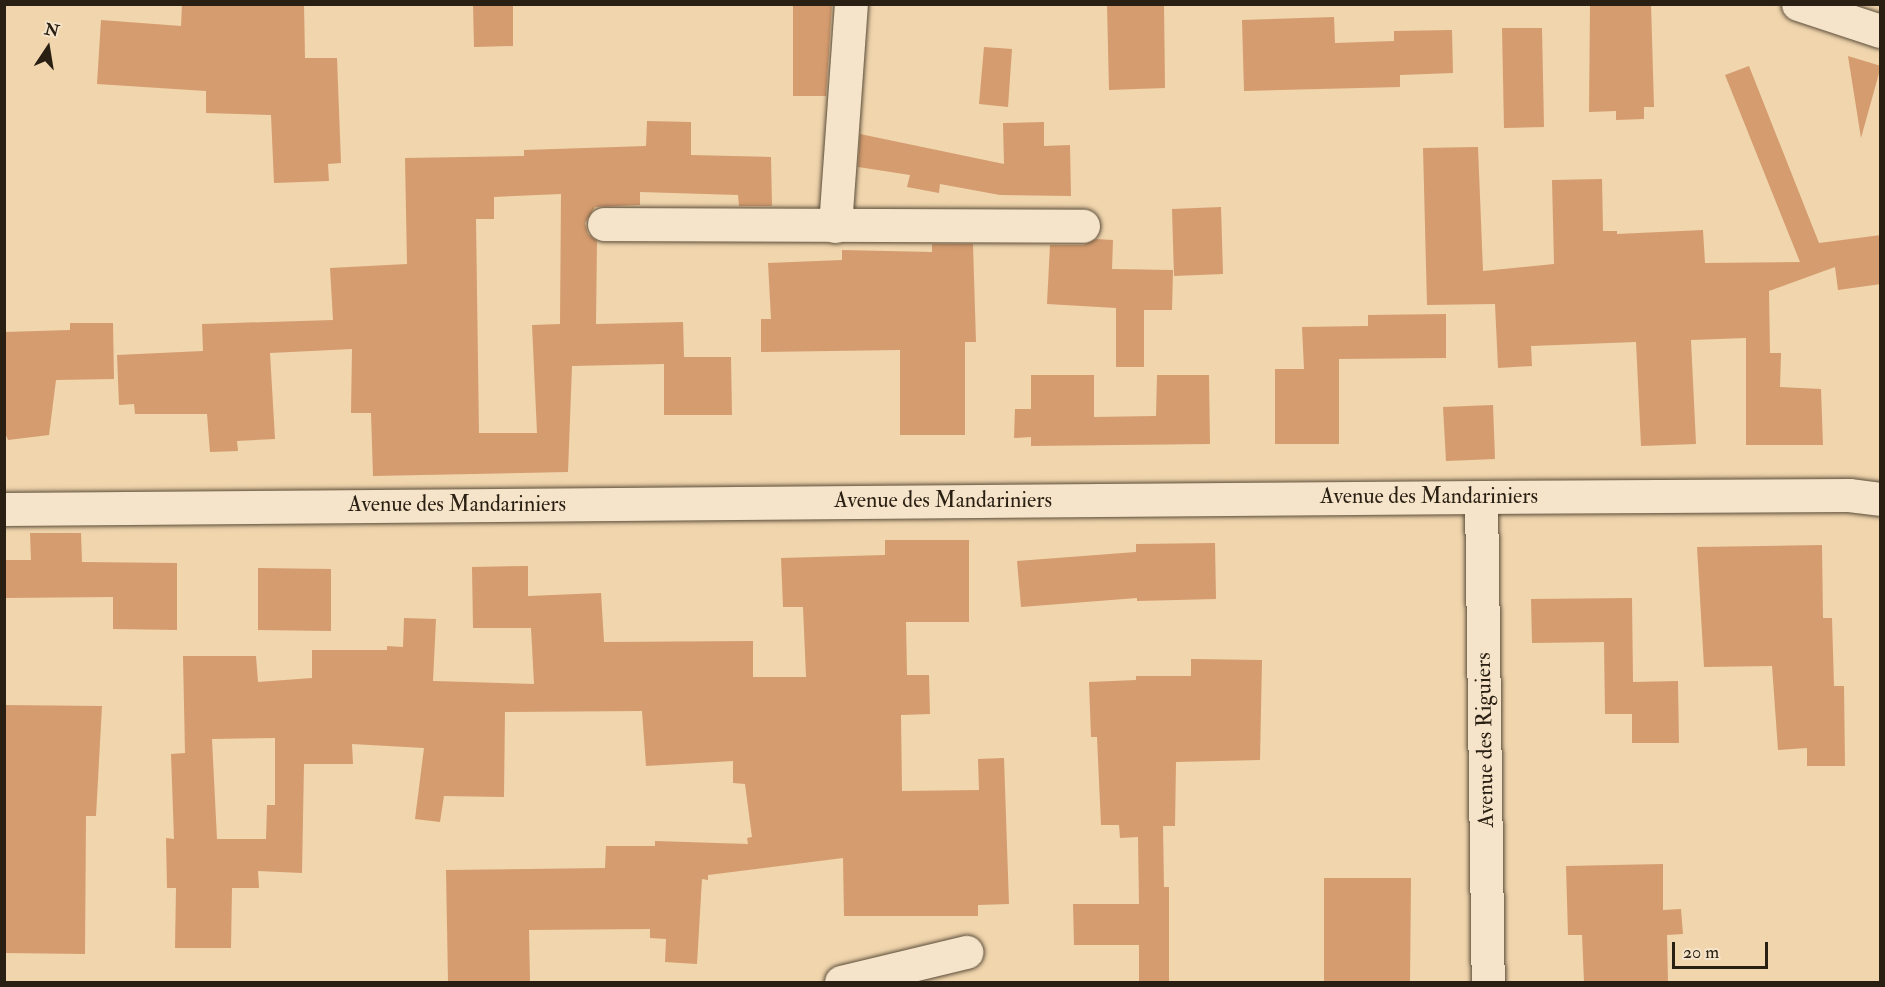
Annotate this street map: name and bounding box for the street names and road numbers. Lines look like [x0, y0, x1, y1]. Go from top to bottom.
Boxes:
street label: Avenue des Mandariniers [1320, 484, 1538, 510]
street label: Avenue des Mandariniers [834, 488, 1052, 514]
street label: Avenue des Mandariniers [348, 492, 566, 518]
street label: Avenue des Riguiers [1470, 652, 1500, 828]

